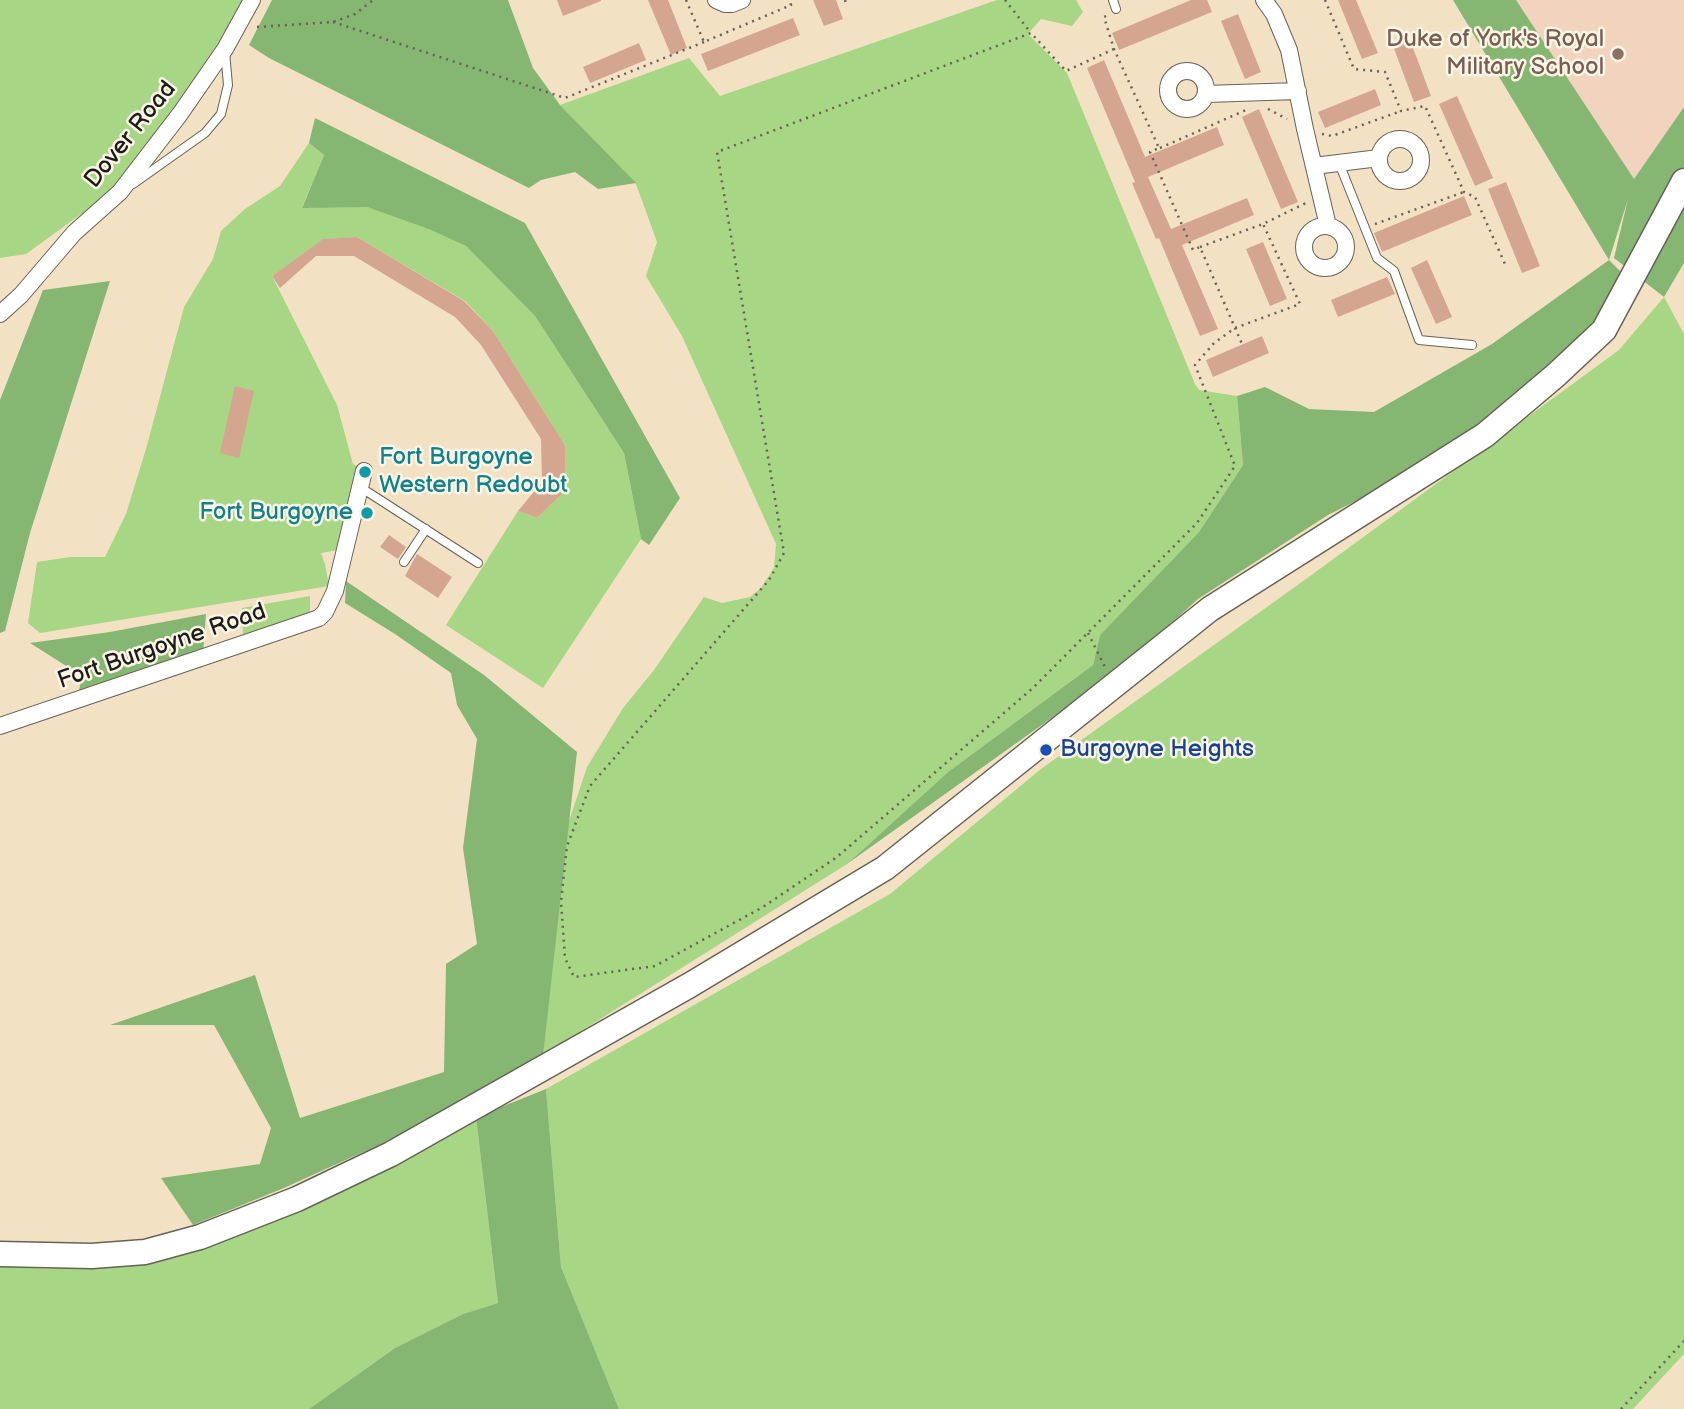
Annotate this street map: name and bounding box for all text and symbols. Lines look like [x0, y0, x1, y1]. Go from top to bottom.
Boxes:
place label: Duke of York's Royal Military School [1386, 26, 1604, 82]
marker: Duke of York's Royal Military School [1610, 46, 1626, 62]
street label: Dover Road [79, 76, 183, 194]
place label: Fort Burgoyne Western Redoubt [379, 444, 568, 500]
marker: Fort Burgoyne Western Redoubt [357, 464, 373, 480]
place label: Fort Burgoyne [199, 499, 353, 527]
marker: Fort Burgoyne [359, 505, 375, 521]
street label: Fort Burgoyne Road [54, 598, 270, 696]
place label: Burgoyne Heights [1060, 736, 1254, 764]
marker: Burgoyne Heights [1038, 742, 1054, 758]

